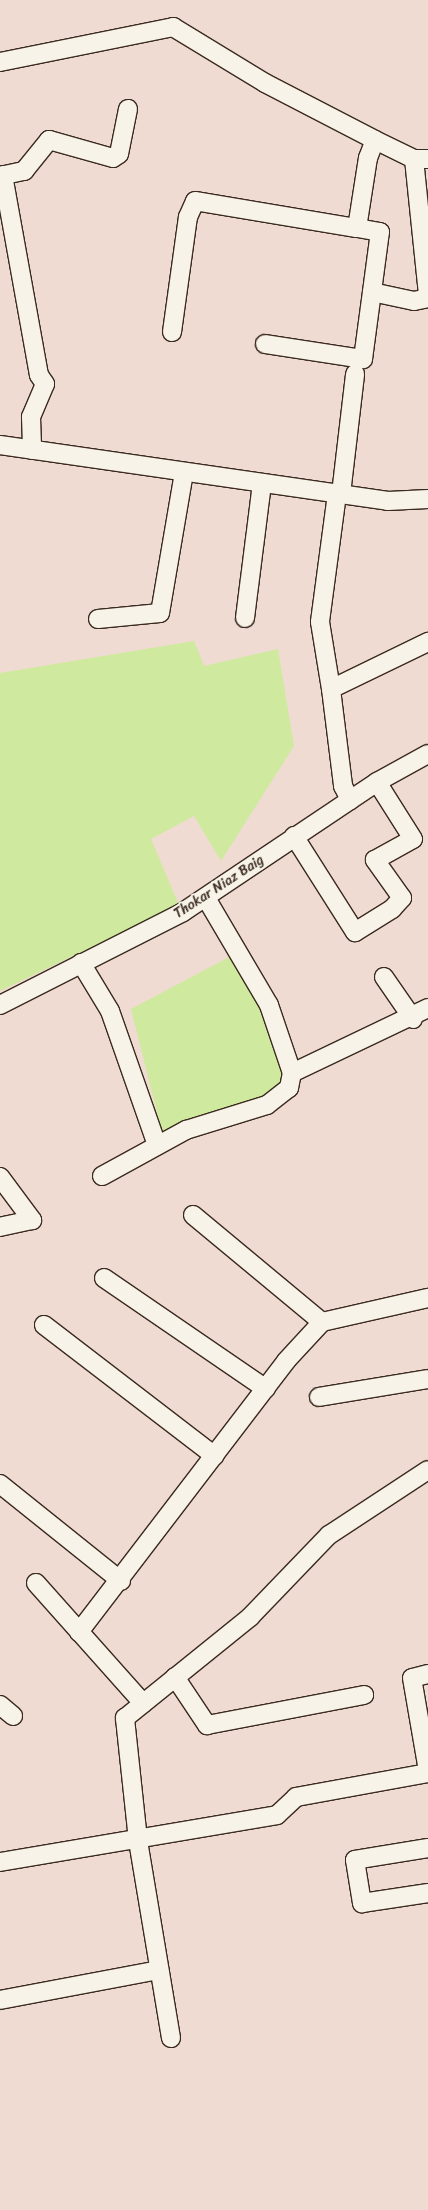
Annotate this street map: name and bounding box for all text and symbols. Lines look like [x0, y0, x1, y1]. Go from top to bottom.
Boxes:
street label: Thokar Niaz Baig [171, 852, 267, 922]

